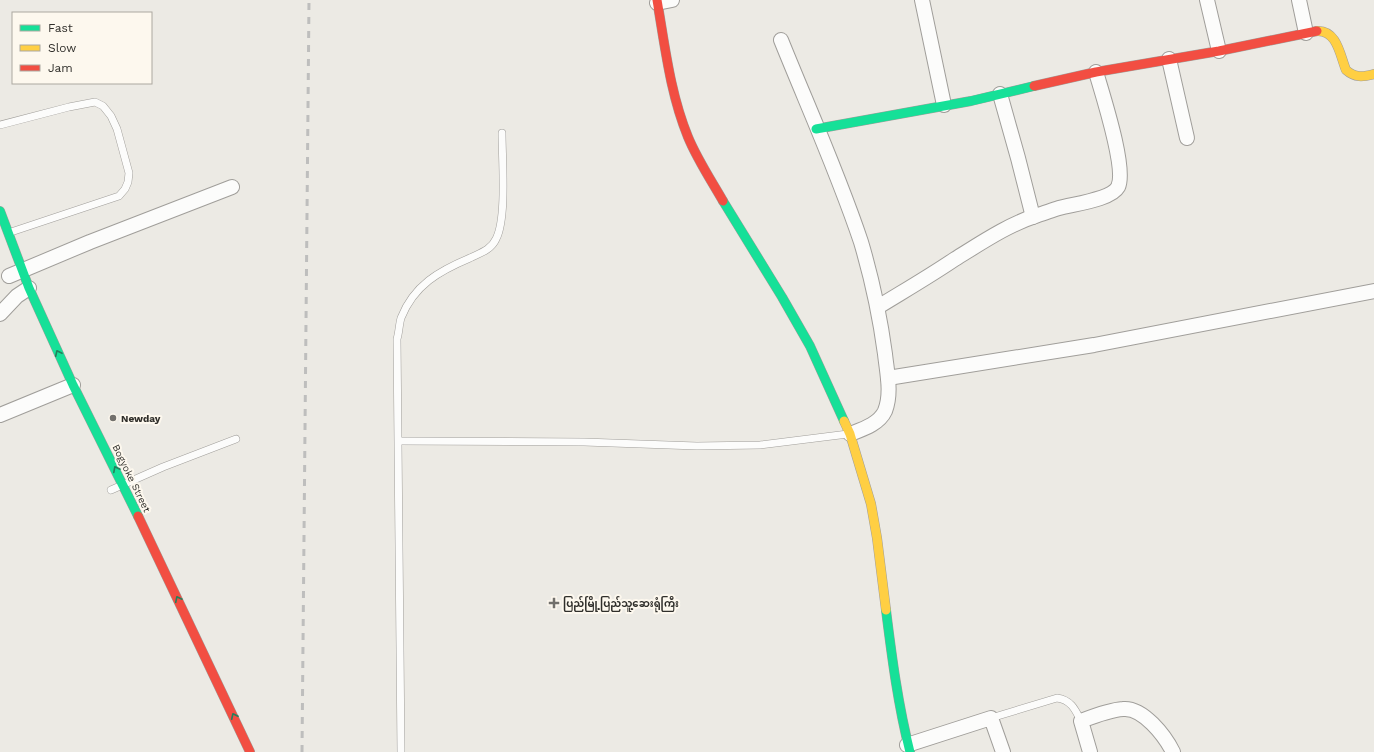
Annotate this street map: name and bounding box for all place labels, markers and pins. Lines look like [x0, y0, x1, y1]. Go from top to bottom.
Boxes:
marker: Newday [108, 413, 118, 423]
place label: Newday [121, 413, 161, 424]
place label: ပြည်မြို့ပြည်သူ့ဆေးရုံကြီး [563, 596, 679, 613]
marker: ပြည်မြို့ပြည်သူ့ဆေးရုံကြီး [548, 597, 560, 609]

